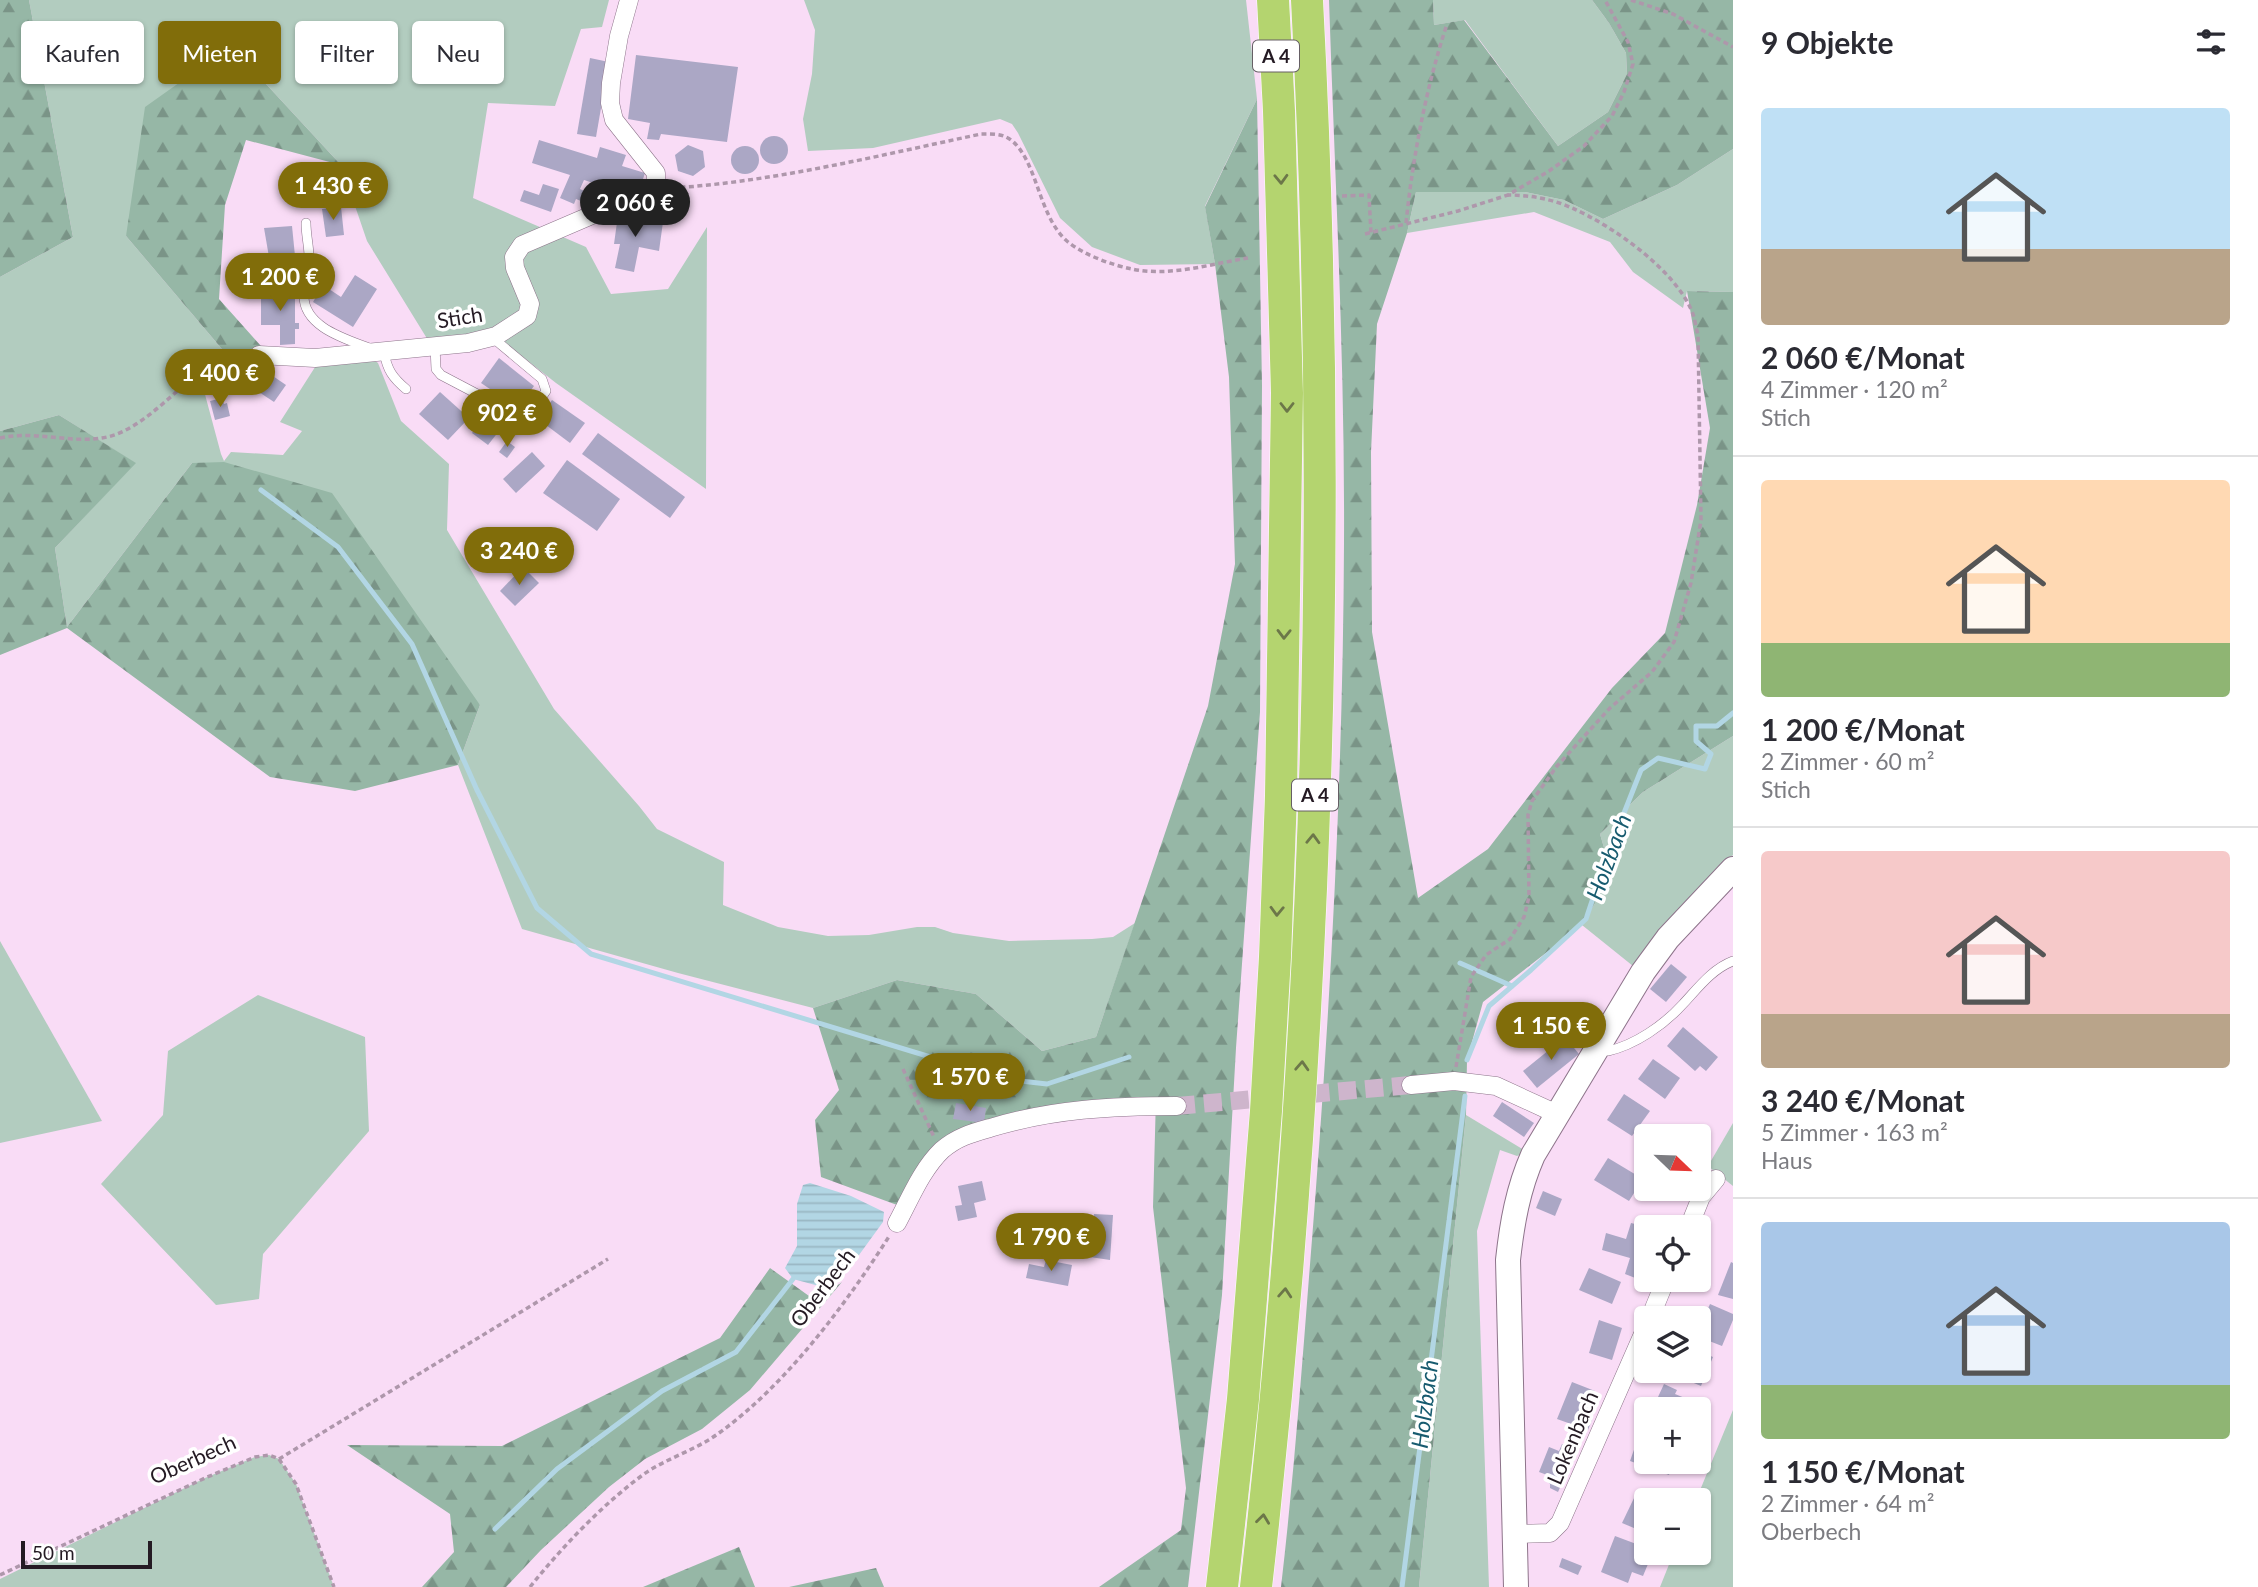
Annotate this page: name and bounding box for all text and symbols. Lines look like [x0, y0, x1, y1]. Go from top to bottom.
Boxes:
chip: Kaufen [21, 21, 144, 84]
chip: Mieten [158, 21, 281, 84]
chip: Filter [295, 21, 398, 84]
chip: Neu [412, 21, 504, 84]
icon: filters [2192, 23, 2230, 61]
text: 9 Objekte [1761, 24, 1893, 60]
road number: A 4 [1253, 40, 1299, 72]
icon: home [1933, 154, 2059, 280]
pin: 1 430 € [268, 162, 398, 222]
text: 1 430 € [294, 171, 372, 199]
one-way arrow [1273, 175, 1289, 185]
pin: 2 060 € [570, 180, 700, 239]
text: 2 060 € [596, 188, 674, 216]
pin: 1 200 € [215, 254, 345, 313]
text: 1 200 € [241, 262, 319, 290]
street label: Stich [435, 301, 484, 332]
text: 2 060 €/Monat [1761, 339, 1965, 375]
pin: 1 400 € [155, 350, 285, 409]
text: 1 400 € [181, 358, 259, 386]
text: 4 Zimmer · 120 m² [1761, 375, 1948, 403]
pin: 902 € [458, 390, 556, 449]
text: 902 € [478, 398, 536, 426]
one-way arrow [1279, 402, 1295, 413]
text: Stich [1761, 403, 1811, 431]
icon: home [1933, 526, 2059, 652]
pin: 3 240 € [454, 528, 584, 587]
text: 3 240 € [480, 536, 558, 564]
one-way arrow [1276, 630, 1292, 640]
text: 1 200 €/Monat [1761, 711, 1965, 747]
text: 2 Zimmer · 60 m² [1761, 747, 1934, 775]
text: Stich [1761, 775, 1811, 803]
road number: A 4 [1292, 780, 1338, 810]
water label: Holzbach [1580, 810, 1637, 903]
one-way arrow [1306, 833, 1321, 844]
icon: home [1933, 897, 2059, 1023]
one-way arrow [1269, 906, 1285, 916]
pin: 1 150 € [1486, 1002, 1616, 1062]
text: 1 150 € [1512, 1011, 1590, 1039]
pin: 1 570 € [905, 1054, 1035, 1113]
one-way arrow [1295, 1060, 1310, 1071]
text: 1 570 € [931, 1062, 1009, 1090]
text: 3 240 €/Monat [1761, 1082, 1965, 1118]
text: 5 Zimmer · 163 m² [1761, 1118, 1948, 1146]
north arrow [1634, 1124, 1712, 1200]
map controls [1634, 1124, 1711, 1565]
text: Haus [1761, 1146, 1812, 1174]
pin: 1 790 € [986, 1214, 1116, 1273]
button: locate [1634, 1215, 1711, 1292]
text: 1 790 € [1012, 1222, 1090, 1250]
street label: Oberbech [784, 1243, 859, 1331]
icon: home [1933, 1268, 2059, 1394]
one-way arrow [1277, 1287, 1292, 1298]
button: layers [1634, 1306, 1711, 1383]
water label: Holzbach [1405, 1358, 1443, 1450]
street label: Lokenbach [1541, 1387, 1602, 1488]
button: + [1634, 1397, 1711, 1474]
street label: Oberbech [145, 1429, 239, 1489]
text: 1 150 €/Monat [1761, 1453, 1965, 1489]
button: − [1634, 1488, 1711, 1565]
text: 2 Zimmer · 64 m² [1761, 1489, 1934, 1517]
one-way arrow [1256, 1513, 1271, 1525]
text: Oberbech [1761, 1517, 1861, 1545]
scale bar [21, 1538, 152, 1570]
text: 50 m [32, 1541, 75, 1564]

